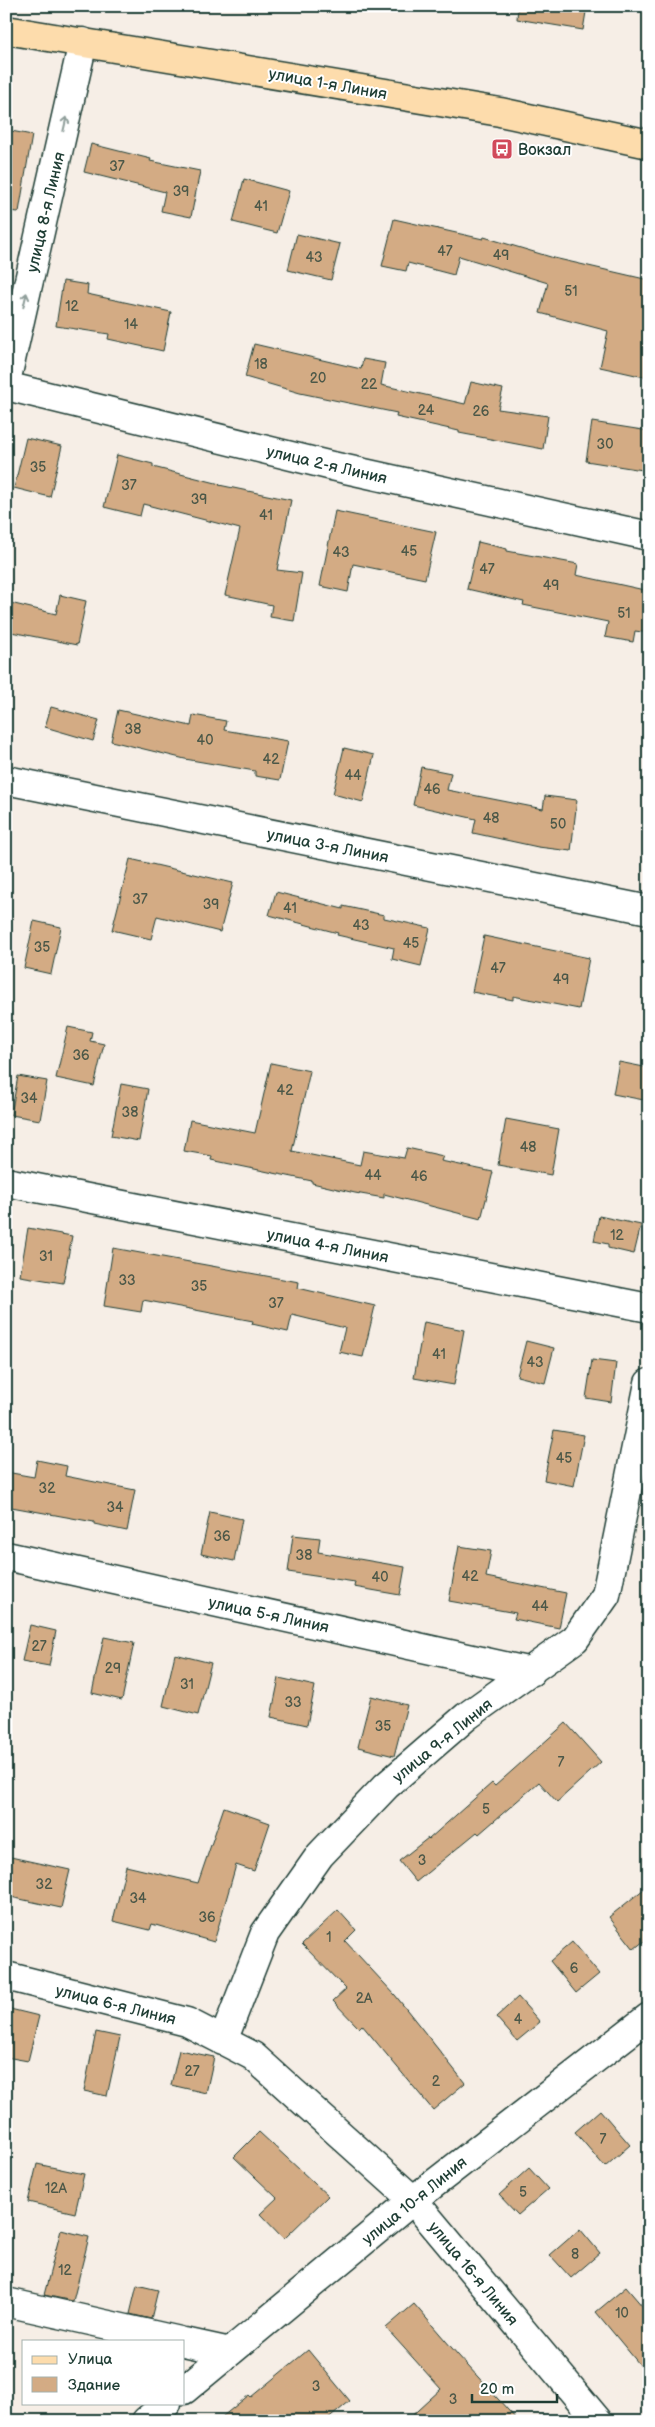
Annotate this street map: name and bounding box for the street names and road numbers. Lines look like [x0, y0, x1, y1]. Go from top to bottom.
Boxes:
street label: улица 1-я Линия [267, 65, 388, 104]
street label: улица 8-я Линия [23, 150, 70, 274]
street label: улица 2-я Линия [265, 442, 389, 489]
street label: улица 3-я Линия [265, 825, 390, 868]
street label: улица 4-я Линия [265, 1225, 390, 1268]
street label: улица 5-я Линия [207, 1593, 331, 1638]
street label: улица 9-я Линия [389, 1695, 497, 1787]
street label: улица 6-я Линия [53, 1981, 178, 2030]
street label: улица 10-я Линия [359, 2153, 471, 2249]
street label: улица 16-я Линия [424, 2218, 522, 2330]

